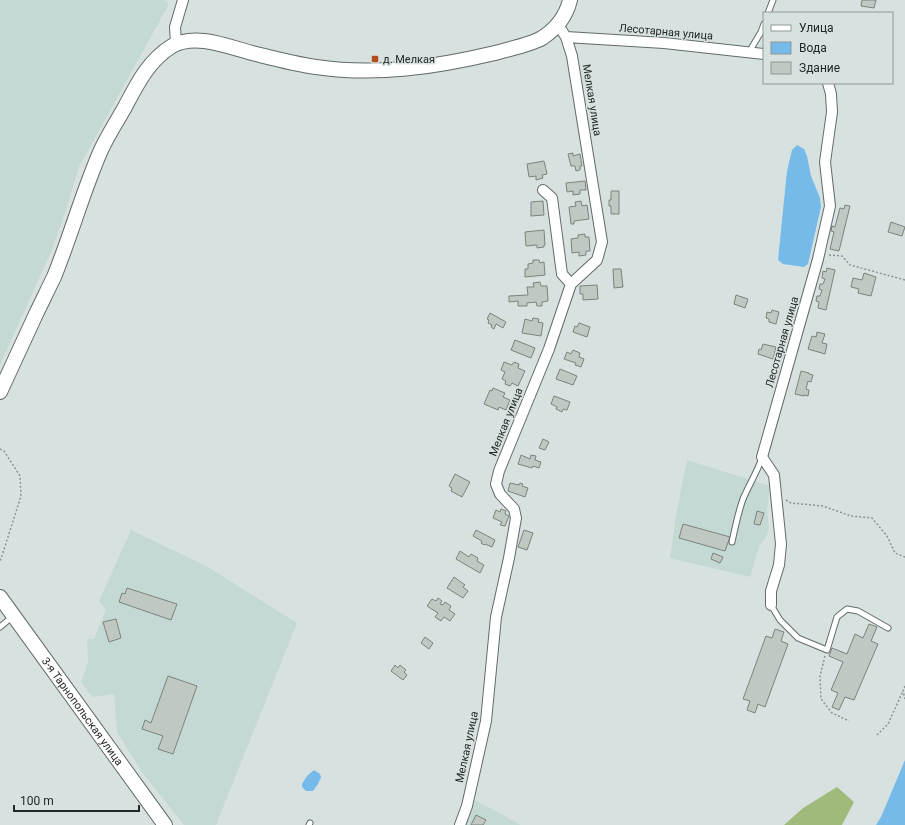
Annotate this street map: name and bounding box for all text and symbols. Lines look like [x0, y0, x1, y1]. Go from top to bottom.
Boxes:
legend [763, 12, 893, 84]
street label: Лесотарная улица [619, 21, 713, 43]
text: Улица [799, 21, 834, 35]
text: Вода [799, 41, 827, 55]
place label: д. Мелкая [383, 53, 435, 66]
marker: д. Мелкая [370, 54, 380, 64]
text: Здание [799, 61, 840, 75]
street label: Мелкая улица [580, 63, 604, 137]
street label: Лесотарная улица [763, 295, 801, 389]
street label: Мелкая улица [486, 386, 526, 458]
street label: 3-я Тарнопольская улица [39, 655, 126, 768]
street label: Мелкая улица [453, 710, 481, 784]
scale bar [14, 787, 139, 813]
text: 100 m [20, 794, 54, 808]

